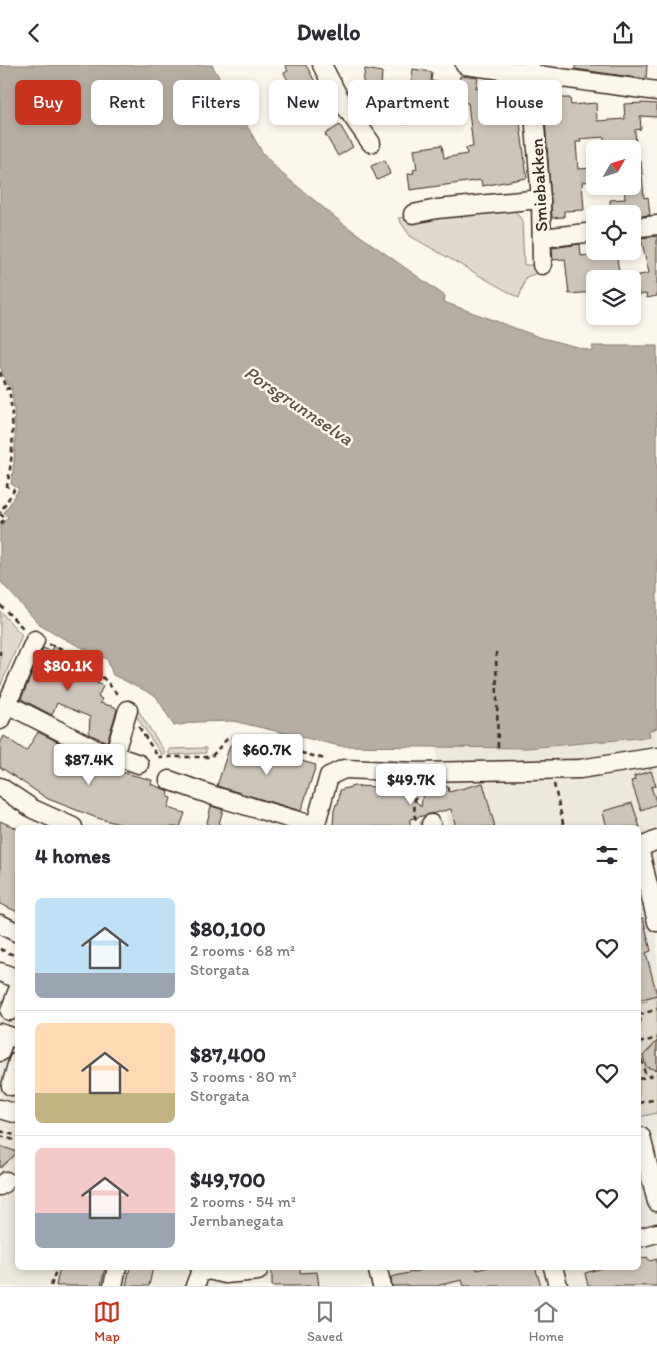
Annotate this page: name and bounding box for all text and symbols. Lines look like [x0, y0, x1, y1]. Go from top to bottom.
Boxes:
icon: back [20, 19, 48, 47]
text: Dwello [297, 19, 360, 46]
icon: share [609, 19, 637, 47]
chip: Buy [15, 80, 81, 125]
chip: Rent [91, 80, 163, 125]
chip: Filters [173, 80, 259, 125]
chip: New [269, 80, 338, 125]
chip: Apartment [348, 80, 468, 125]
chip: House [478, 80, 562, 125]
street label: Smiebakken [526, 137, 552, 232]
north arrow [586, 140, 641, 195]
map controls [586, 140, 641, 325]
button: locate [586, 205, 641, 260]
button: layers [586, 270, 641, 325]
water label: Porsgrunnselva [240, 361, 358, 450]
pin: $80.1K [27, 649, 109, 692]
text: $80.1K [44, 656, 92, 675]
pin: $60.7K [226, 733, 308, 776]
text: $60.7K [243, 740, 291, 759]
pin: $87.4K [48, 743, 130, 786]
text: $87.4K [65, 750, 113, 769]
pin: $49.7K [370, 763, 452, 806]
text: $49.7K [387, 770, 435, 789]
icon: filters [593, 841, 621, 869]
text: 4 homes [35, 843, 111, 868]
text: $80,100 [190, 916, 266, 941]
icon: home [75, 918, 135, 978]
icon: heart [593, 934, 621, 962]
text: 2 rooms · 68 m² [190, 941, 295, 960]
text: Storgata [190, 960, 250, 979]
text: $87,400 [190, 1042, 266, 1067]
icon: home [75, 1043, 135, 1103]
icon: heart [593, 1059, 621, 1087]
text: 3 rooms · 80 m² [190, 1067, 297, 1086]
text: Storgata [190, 1086, 250, 1105]
text: $49,700 [190, 1167, 266, 1192]
icon: home [75, 1168, 135, 1228]
icon: heart [593, 1184, 621, 1212]
text: 2 rooms · 54 m² [190, 1192, 296, 1211]
text: Jernbanegata [190, 1211, 284, 1230]
tab: Map [93, 1298, 121, 1345]
tab: Saved [307, 1298, 343, 1345]
tab: Home [529, 1298, 564, 1345]

